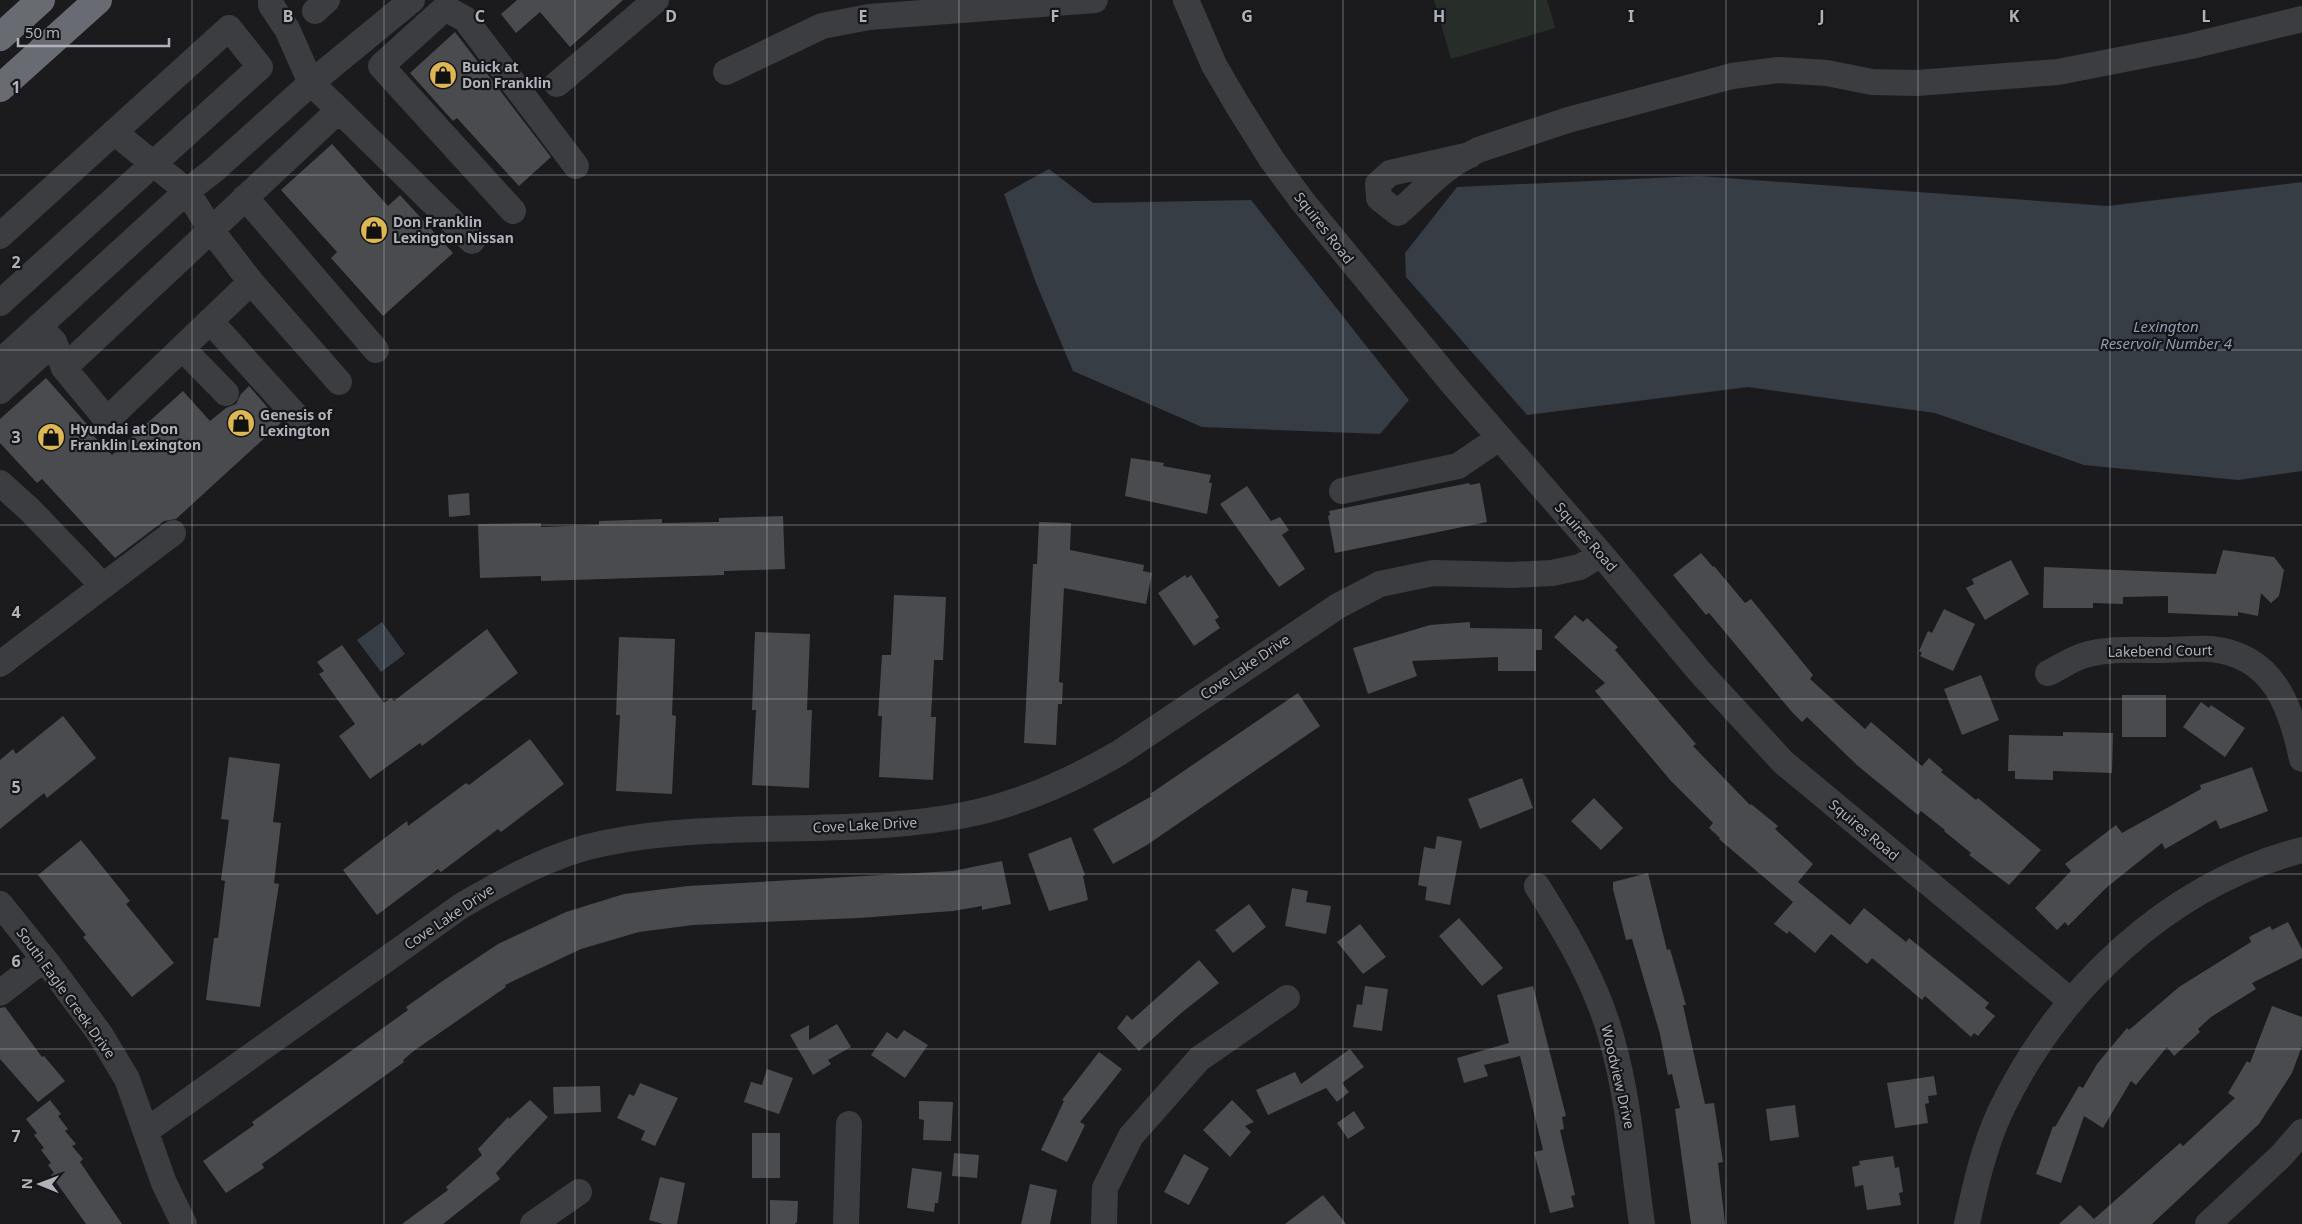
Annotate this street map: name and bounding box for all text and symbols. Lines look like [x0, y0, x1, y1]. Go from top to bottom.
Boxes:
text: B [283, 5, 293, 27]
text: C [475, 5, 485, 27]
text: D [665, 5, 677, 27]
text: E [859, 5, 868, 27]
text: F [1051, 5, 1059, 27]
text: G [1241, 5, 1253, 27]
text: H [1433, 5, 1445, 27]
text: I [1628, 5, 1634, 27]
text: J [1817, 5, 1825, 27]
text: K [2009, 5, 2020, 27]
text: L [2202, 5, 2211, 27]
scale bar [18, 15, 169, 47]
text: 50 m [25, 22, 60, 42]
place label: Buick at Don Franklin [462, 57, 551, 92]
shop icon: Buick at Don Franklin [428, 60, 458, 90]
text: 1 [11, 76, 21, 98]
street label: Squires Road [1290, 188, 1358, 267]
place label: Don Franklin Lexington Nissan [393, 212, 514, 247]
shop icon: Don Franklin Lexington Nissan [359, 215, 389, 245]
text: 2 [11, 251, 21, 273]
water label: Lexington Reservoir Number 4 [2100, 316, 2233, 353]
place label: Genesis of Lexington [260, 405, 334, 440]
shop icon: Genesis of Lexington [226, 408, 256, 438]
place label: Hyundai at Don Franklin Lexington [70, 419, 201, 454]
shop icon: Hyundai at Don Franklin Lexington [36, 422, 66, 452]
text: 3 [11, 426, 21, 448]
street label: Squires Road [1551, 498, 1622, 575]
text: 4 [11, 601, 21, 623]
street label: Cove Lake Drive [1196, 629, 1293, 704]
street label: Lakebend Court [2107, 640, 2213, 661]
text: 5 [11, 776, 21, 798]
street label: Squires Road [1825, 795, 1903, 865]
street label: Cove Lake Drive [812, 812, 918, 837]
street label: Cove Lake Drive [400, 879, 497, 954]
street label: South Eagle Creek Drive [12, 923, 120, 1062]
text: 6 [11, 950, 21, 972]
street label: Woodview Drive [1597, 1023, 1640, 1131]
text: 7 [11, 1125, 21, 1147]
north arrow [15, 1159, 65, 1209]
text: N [17, 1178, 36, 1190]

